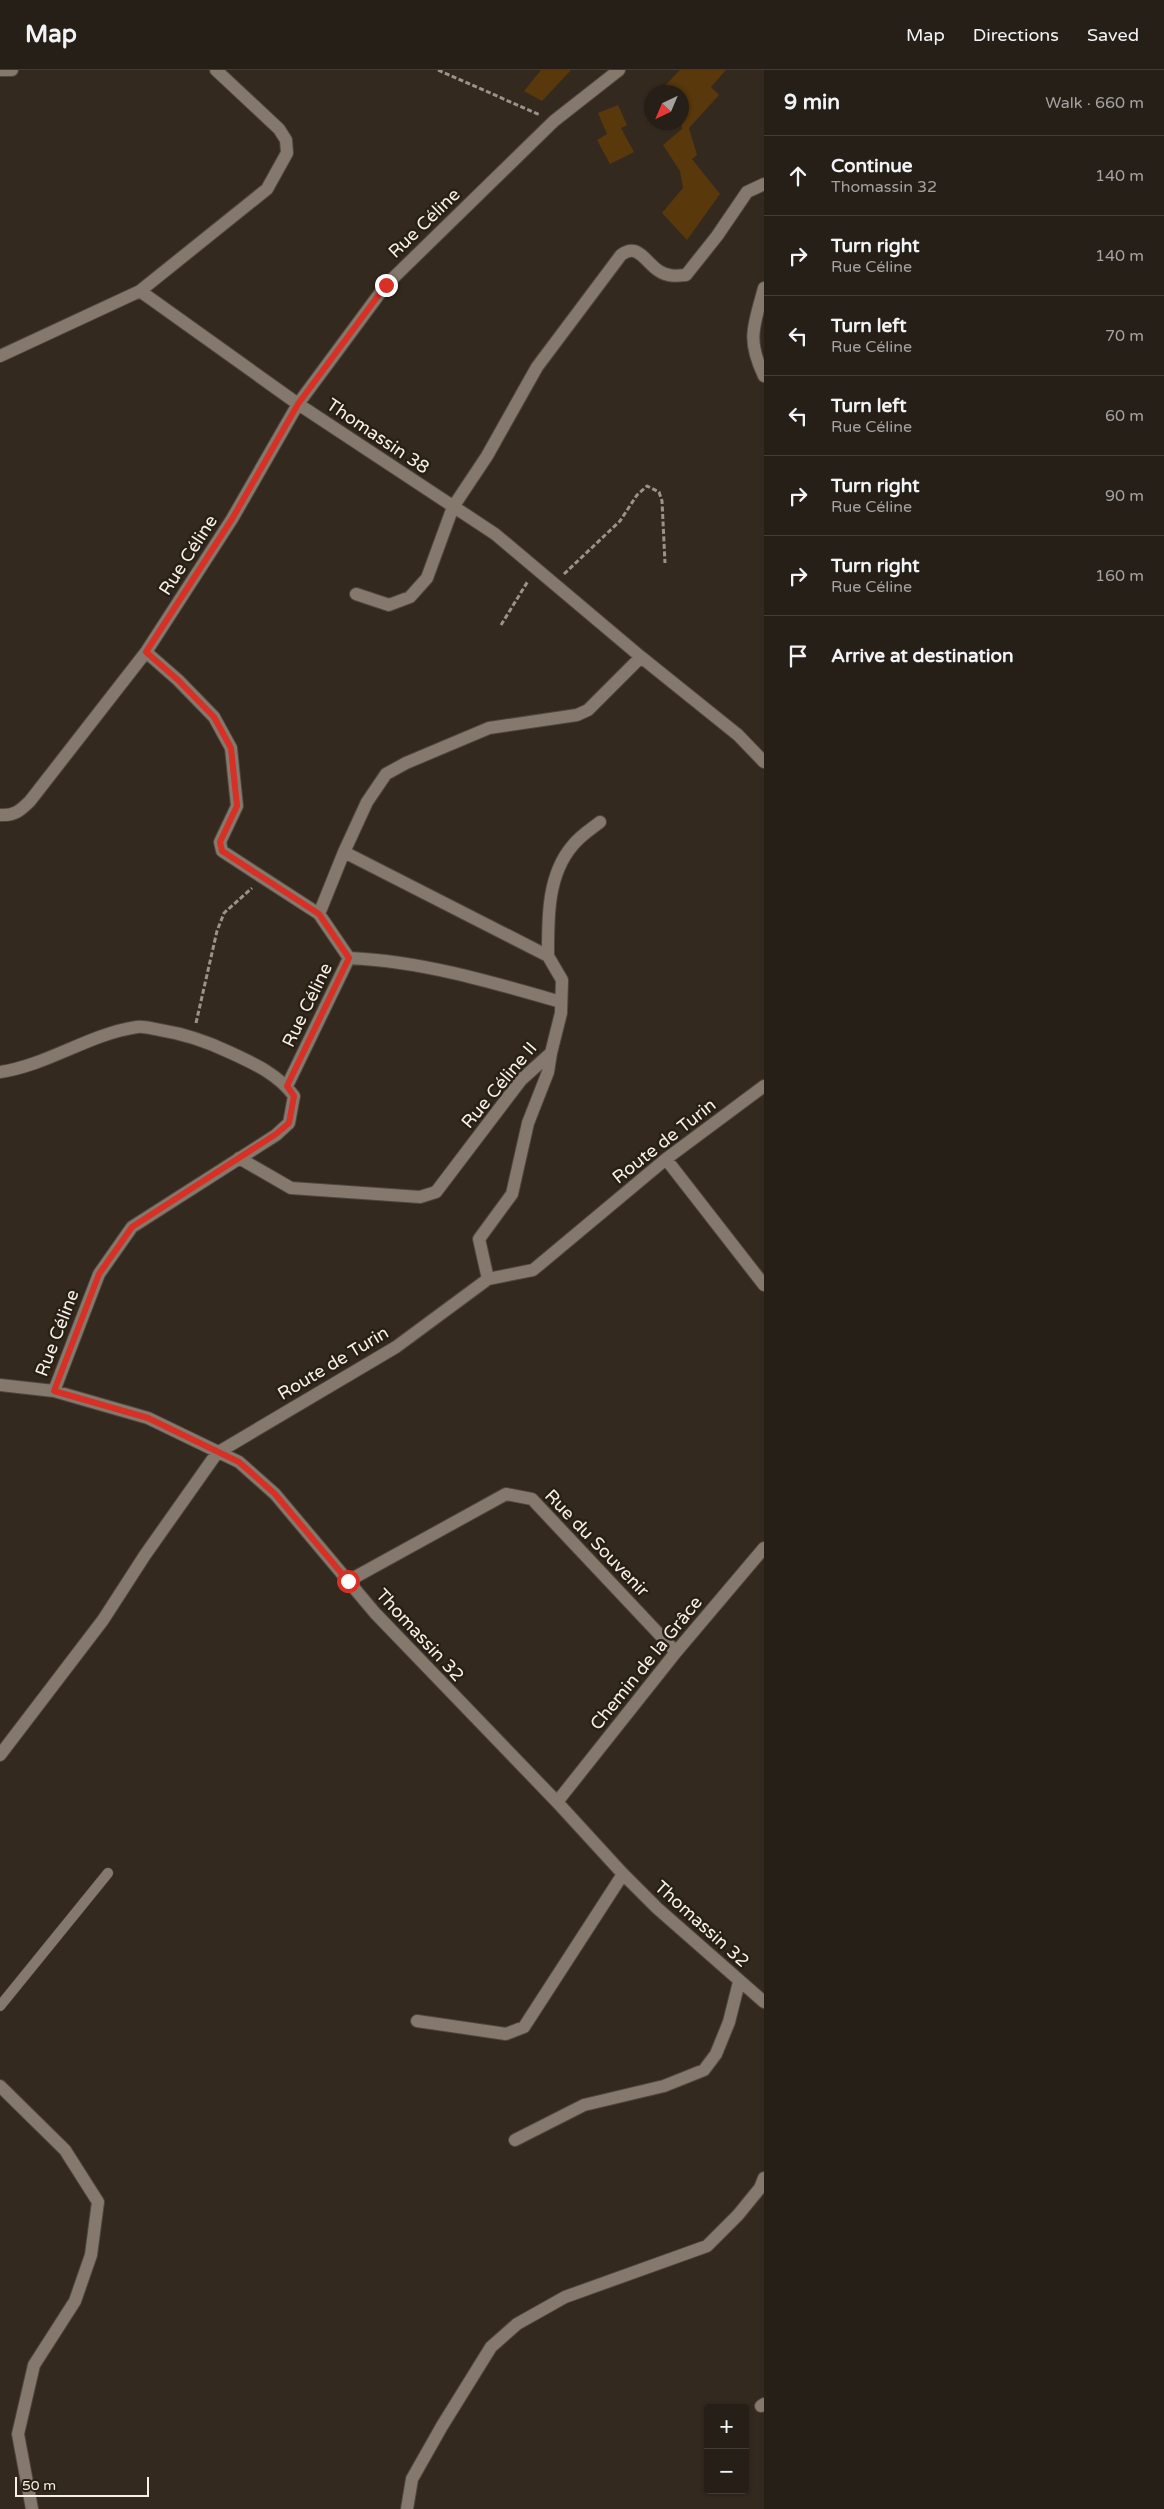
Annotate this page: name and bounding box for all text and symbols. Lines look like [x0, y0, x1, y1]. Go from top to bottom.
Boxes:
text: Map [25, 20, 77, 49]
text: Map [906, 24, 945, 46]
text: Directions [973, 24, 1059, 46]
text: Saved [1087, 24, 1139, 46]
north arrow [644, 85, 689, 130]
text: 9 min [784, 90, 840, 115]
text: Walk · 660 m [1045, 93, 1144, 113]
text: Continue [831, 155, 913, 177]
icon: ahead [784, 162, 812, 190]
text: 140 m [1095, 166, 1144, 186]
text: Thomassin 32 [831, 177, 937, 197]
street label: Rue Céline [384, 183, 464, 263]
text: Turn right [831, 235, 919, 257]
icon: right [784, 242, 812, 270]
text: 140 m [1095, 246, 1144, 266]
text: Rue Céline [831, 257, 912, 277]
route end [375, 274, 398, 297]
text: Turn left [831, 315, 907, 337]
icon: left [784, 322, 812, 350]
text: 70 m [1105, 326, 1144, 346]
text: Rue Céline [831, 337, 912, 357]
street label: Thomassin 38 [322, 393, 434, 479]
text: Turn left [831, 395, 907, 417]
icon: left [784, 402, 812, 430]
text: 60 m [1105, 406, 1144, 426]
text: Rue Céline [831, 417, 912, 437]
text: Turn right [831, 475, 919, 497]
icon: right [784, 482, 812, 510]
text: 90 m [1105, 486, 1144, 506]
text: Rue Céline [831, 497, 912, 517]
street label: Rue Céline [154, 511, 222, 599]
text: Turn right [831, 555, 919, 577]
icon: right [784, 562, 812, 590]
text: 160 m [1095, 566, 1144, 586]
text: Rue Céline [831, 577, 912, 597]
icon: arrive [784, 642, 812, 670]
text: Arrive at destination [831, 645, 1014, 667]
street label: Rue Céline [277, 959, 337, 1051]
street label: Rue Céline II [456, 1037, 542, 1133]
street label: Route de Turin [608, 1094, 720, 1188]
street label: Rue Céline [30, 1286, 84, 1380]
street label: Route de Turin [273, 1321, 393, 1405]
street label: Rue du Souvenir [540, 1485, 654, 1601]
route start [337, 1570, 360, 1593]
street label: Thomassin 32 [371, 1584, 469, 1686]
street label: Chemin de la Grâce [585, 1592, 707, 1734]
street label: Thomassin 32 [650, 1876, 754, 1972]
map controls [704, 2404, 749, 2494]
button: + [704, 2404, 749, 2449]
button: − [704, 2449, 749, 2494]
scale bar [15, 2474, 149, 2497]
text: 50 m [22, 2477, 56, 2494]

